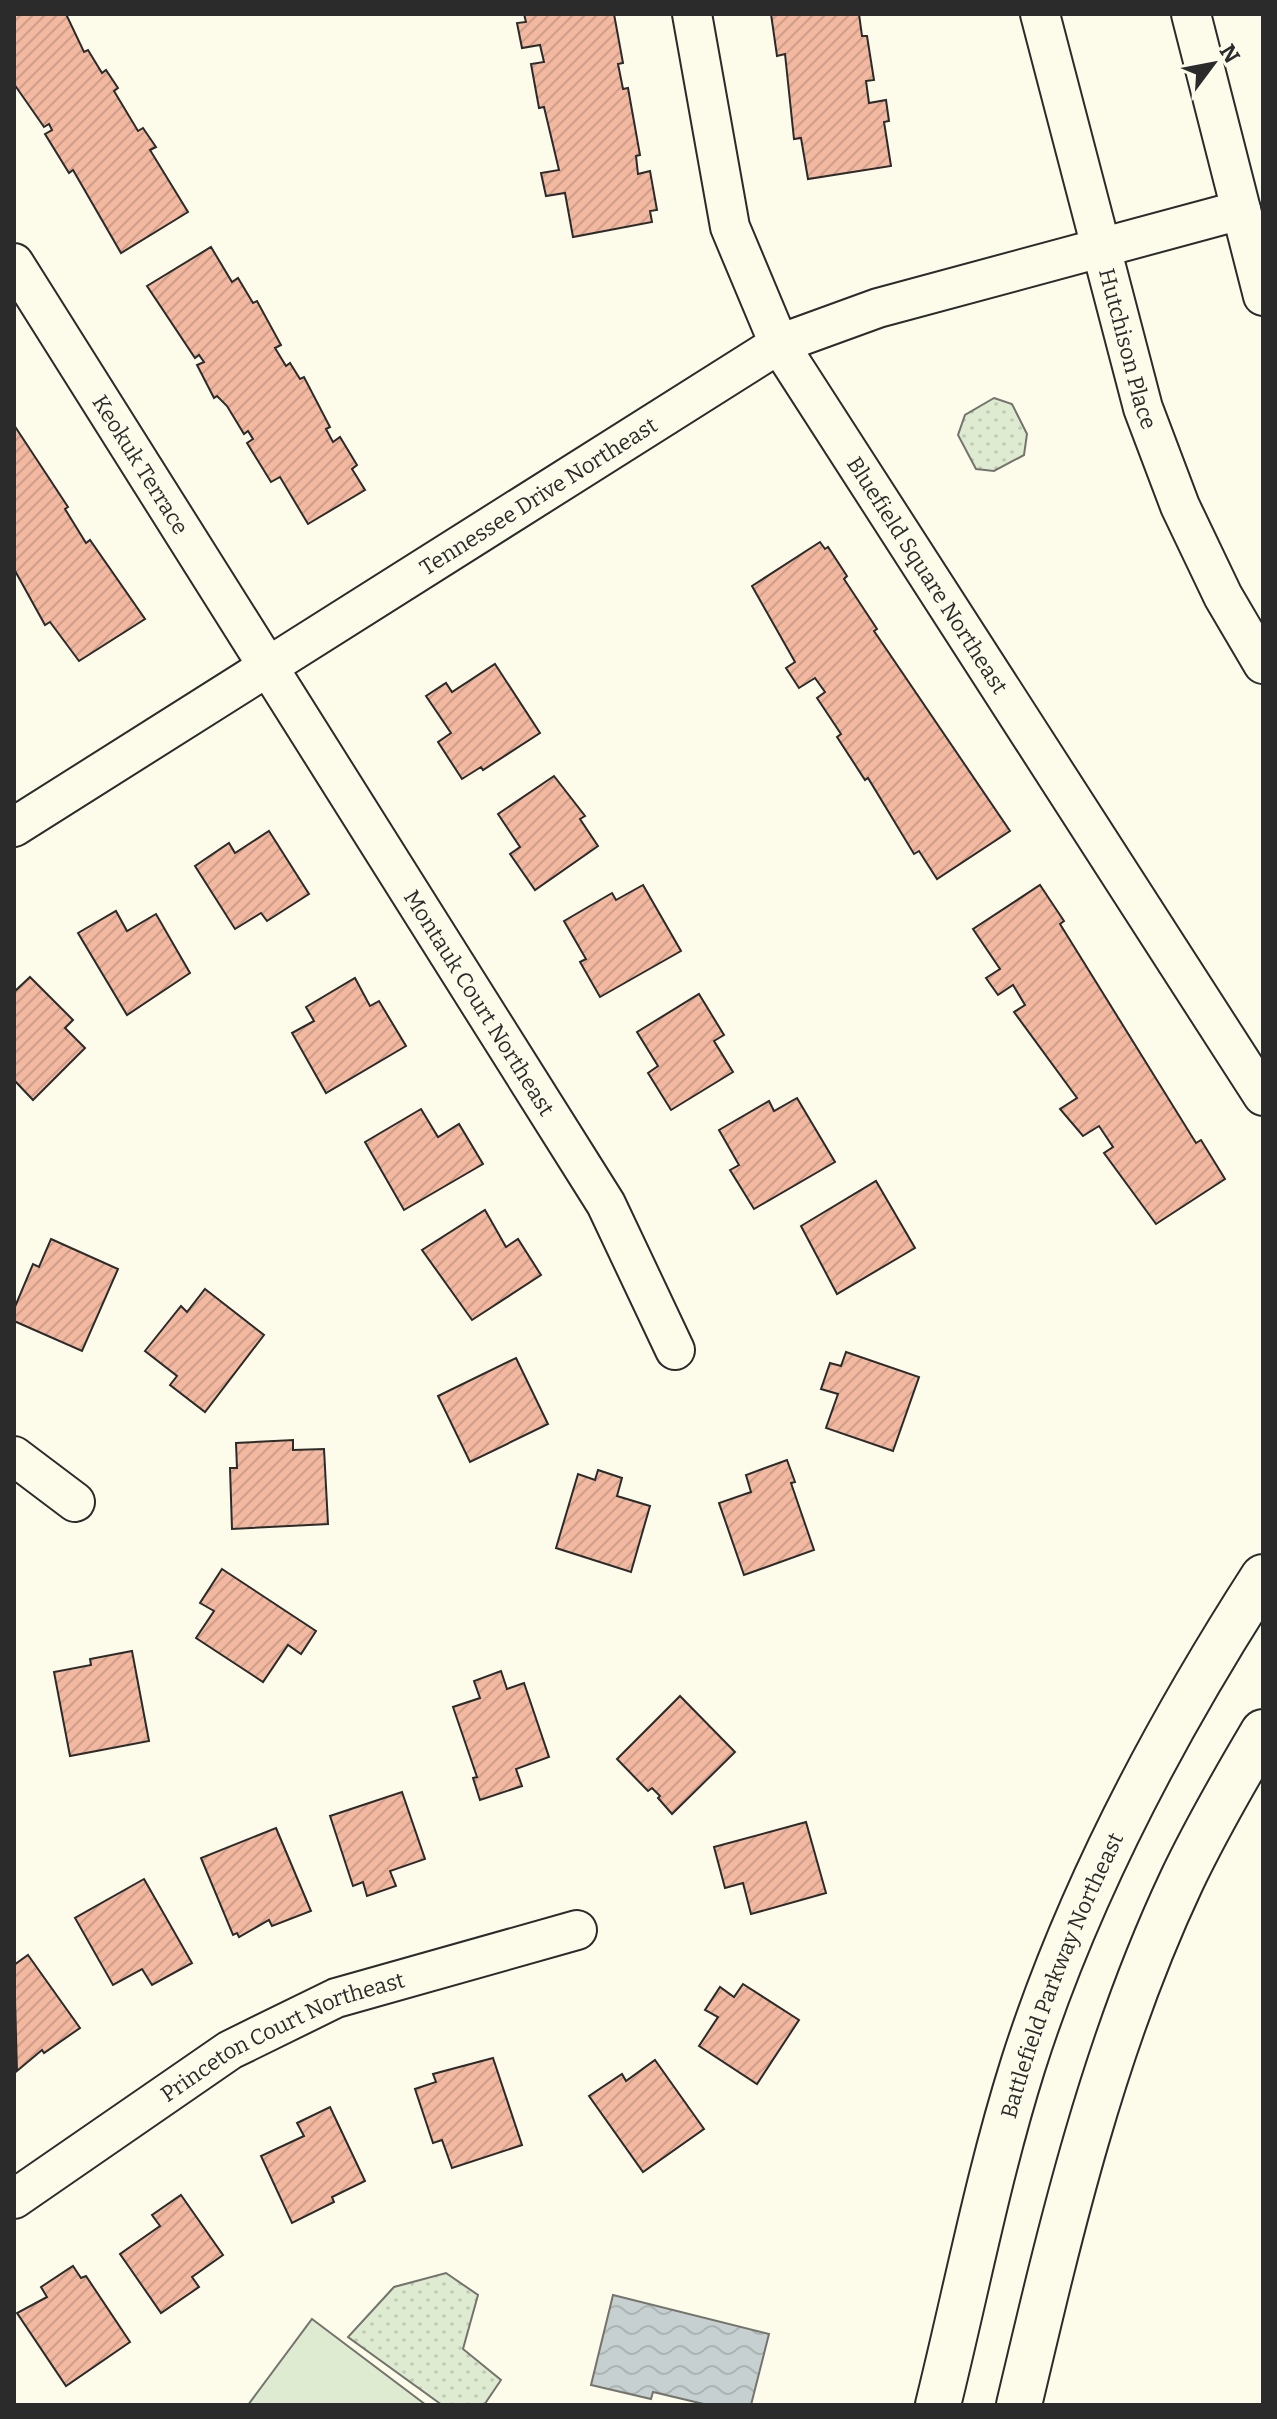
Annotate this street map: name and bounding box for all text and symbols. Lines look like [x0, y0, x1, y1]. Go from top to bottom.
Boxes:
north arrow [1173, 24, 1253, 104]
text: N [1214, 39, 1245, 68]
street label: Hutchison Place [1093, 265, 1163, 433]
street label: Keokuk Terrace [86, 390, 194, 539]
street label: Tennessee Drive Northeast [415, 411, 662, 581]
street label: Bluefield Square Northeast [841, 452, 1014, 699]
street label: Montauk Court Northeast [398, 885, 560, 1121]
street label: Battlefield Parkway Northeast [995, 1828, 1129, 2121]
street label: Princeton Court Northeast [156, 1966, 408, 2108]

